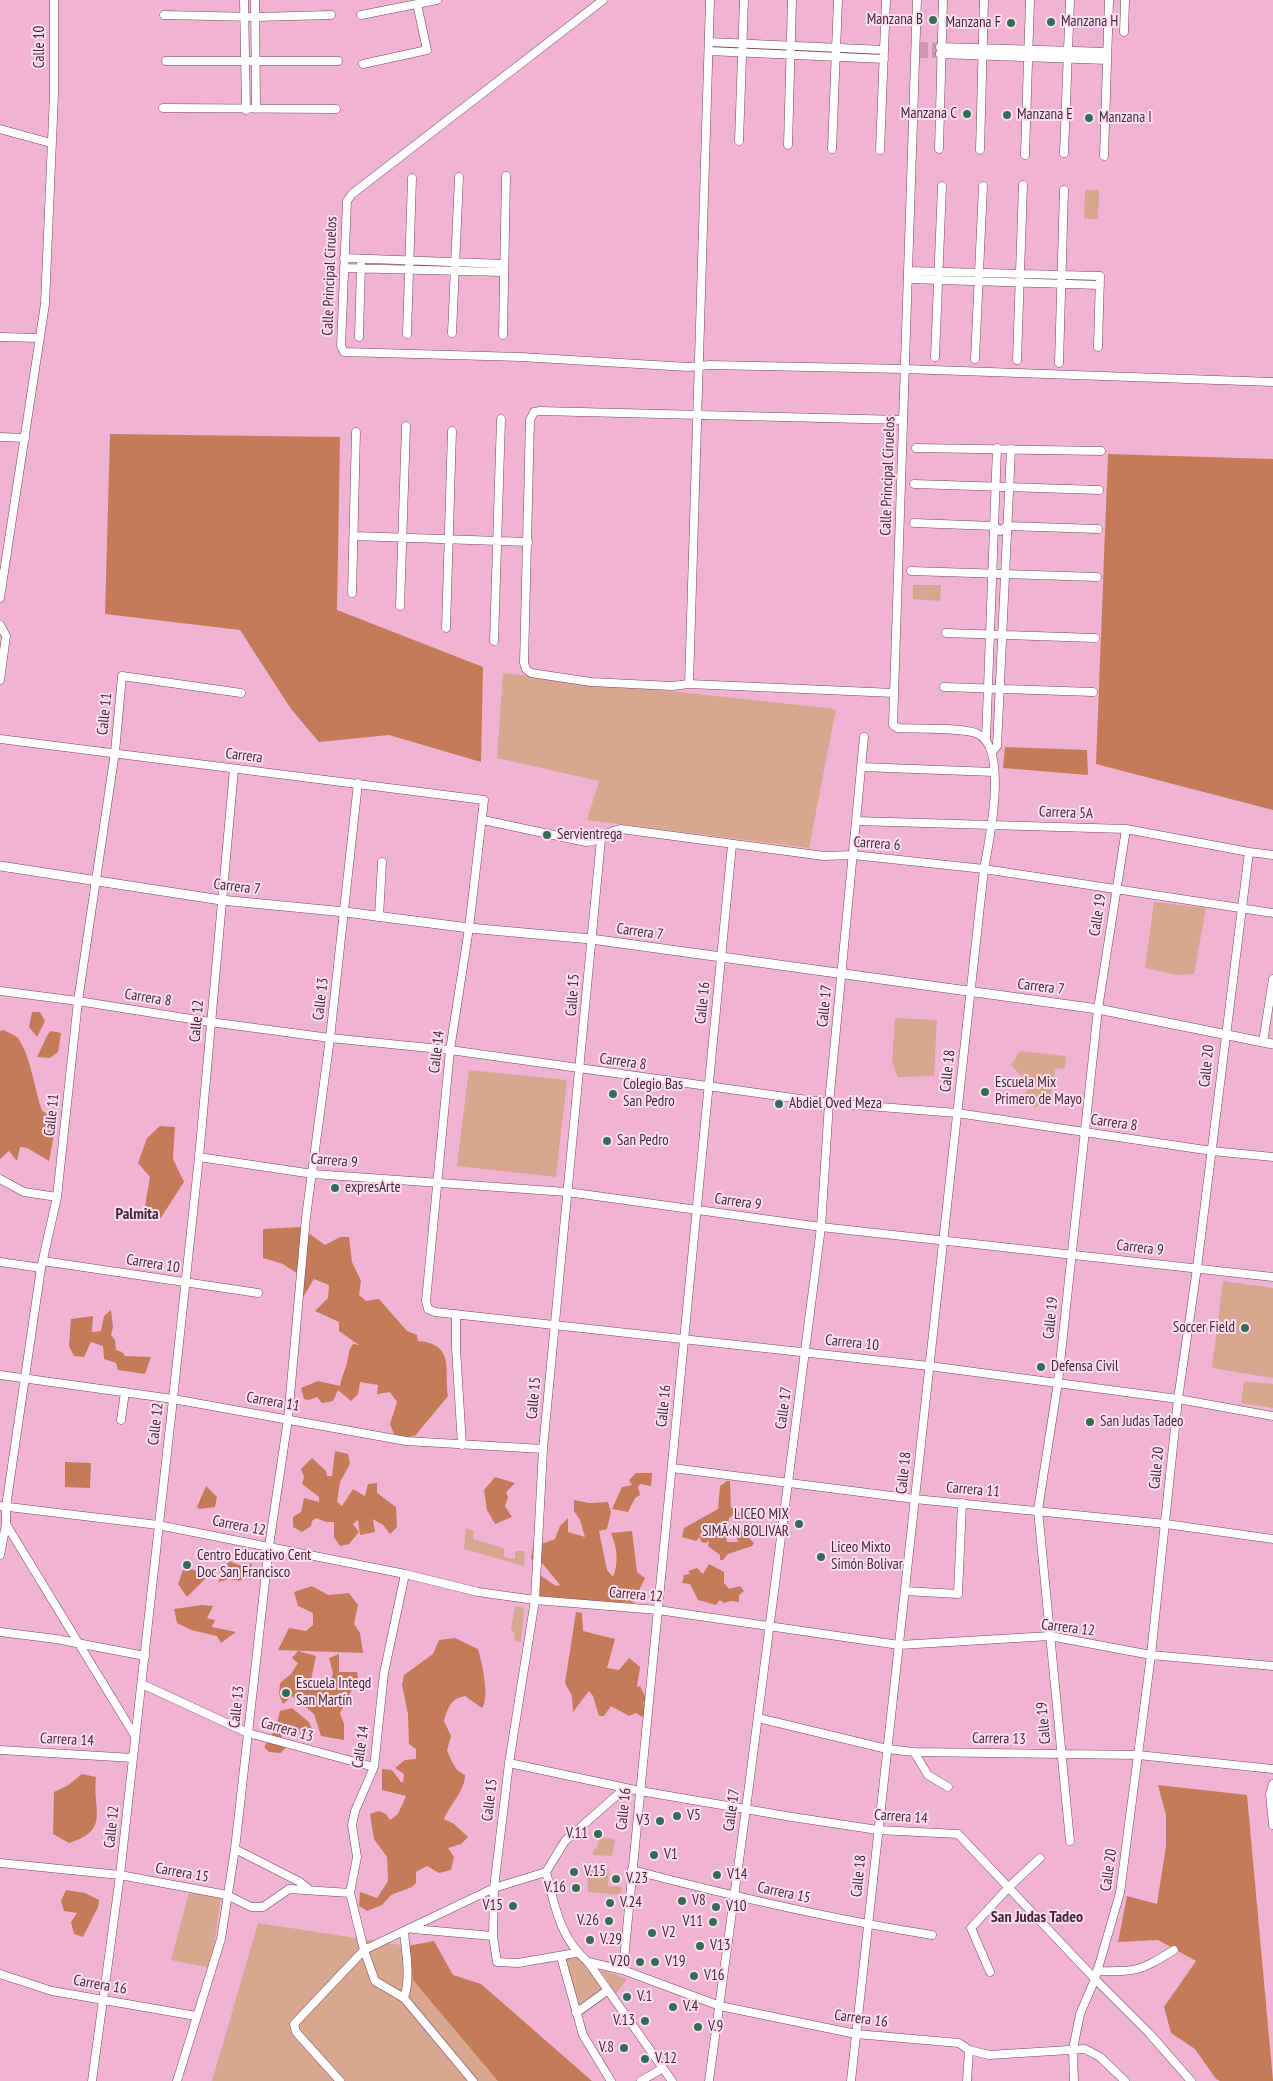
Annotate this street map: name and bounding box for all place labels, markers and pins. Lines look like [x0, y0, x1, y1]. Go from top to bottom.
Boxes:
place label: Manzana B [867, 11, 923, 29]
place label: Manzana H [1061, 13, 1118, 31]
marker: Manzana B [927, 14, 939, 26]
place label: Manzana F [946, 14, 1001, 32]
marker: Manzana H [1045, 16, 1057, 28]
marker: Manzana F [1005, 17, 1017, 29]
place label: Manzana C [901, 105, 957, 123]
place label: Manzana E [1017, 106, 1073, 124]
marker: Manzana C [961, 108, 973, 120]
marker: Manzana E [1001, 109, 1013, 121]
place label: Manzana I [1099, 109, 1152, 127]
marker: Manzana I [1083, 112, 1095, 124]
place label: Servientrega [557, 826, 622, 844]
marker: Servientrega [541, 829, 553, 841]
place label: Escuela Mix Primero de Mayo [995, 1074, 1082, 1109]
place label: Colegio Bas San Pedro [623, 1076, 683, 1111]
marker: Escuela Mix Primero de Mayo [979, 1086, 991, 1098]
marker: Colegio Bas San Pedro [607, 1088, 619, 1100]
place label: Abdiel Oved Meza [789, 1095, 882, 1113]
marker: Abdiel Oved Meza [773, 1098, 785, 1110]
place label: San Pedro [617, 1132, 669, 1150]
marker: San Pedro [601, 1135, 613, 1147]
place label: expresArte [345, 1179, 401, 1197]
marker: expresArte [329, 1182, 341, 1194]
place label: Soccer Field [1173, 1319, 1235, 1337]
marker: Soccer Field [1239, 1322, 1251, 1334]
place label: Defensa Civil [1051, 1358, 1119, 1376]
marker: Defensa Civil [1035, 1361, 1047, 1373]
place label: San Judas Tadeo [1100, 1413, 1184, 1431]
marker: San Judas Tadeo [1084, 1416, 1096, 1428]
place label: LICEO MIX SIMÃ‹N BOLIVAR [702, 1506, 789, 1541]
marker: LICEO MIX SIMÃ‹N BOLIVAR [793, 1518, 805, 1530]
place label: Liceo Mixto Simón Bolívar [831, 1539, 903, 1574]
place label: Centro Educativo Cent Doc San Francisco [197, 1547, 311, 1582]
marker: Liceo Mixto Simón Bolívar [815, 1551, 827, 1563]
marker: Centro Educativo Cent Doc San Francisco [181, 1559, 193, 1571]
place label: Escuela Integd San Martín [296, 1675, 371, 1710]
marker: Escuela Integd San Martín [280, 1687, 292, 1699]
place label: V5 [687, 1807, 701, 1825]
marker: V5 [671, 1810, 683, 1822]
place label: V3 [636, 1812, 650, 1830]
marker: V3 [654, 1815, 666, 1827]
place label: V.11 [566, 1825, 588, 1843]
marker: V.11 [592, 1828, 604, 1840]
place label: V1 [664, 1846, 678, 1864]
marker: V1 [648, 1849, 660, 1861]
place label: V.15 [584, 1863, 606, 1881]
marker: V.15 [568, 1866, 580, 1878]
place label: V14 [727, 1866, 747, 1884]
marker: V14 [711, 1869, 723, 1881]
place label: V.23 [626, 1870, 648, 1888]
marker: V.23 [610, 1873, 622, 1885]
place label: V.16 [544, 1879, 566, 1897]
marker: V.16 [570, 1882, 582, 1894]
place label: V8 [692, 1892, 706, 1910]
place label: V.24 [620, 1894, 642, 1912]
marker: V8 [676, 1895, 688, 1907]
place label: V15 [483, 1897, 503, 1915]
marker: V.24 [604, 1897, 616, 1909]
place label: V10 [726, 1898, 746, 1916]
marker: V15 [507, 1900, 519, 1912]
marker: V10 [710, 1901, 722, 1913]
place label: V.26 [577, 1912, 599, 1930]
place label: V11 [683, 1913, 703, 1931]
marker: V.26 [603, 1915, 615, 1927]
marker: V11 [707, 1916, 719, 1928]
place label: V2 [662, 1924, 676, 1942]
marker: V2 [646, 1927, 658, 1939]
place label: V.29 [600, 1931, 622, 1949]
marker: V.29 [584, 1934, 596, 1946]
place label: V13 [710, 1937, 730, 1955]
marker: V13 [694, 1940, 706, 1952]
place label: V20 [610, 1953, 630, 1971]
place label: V19 [665, 1953, 685, 1971]
marker: V20 [634, 1956, 646, 1968]
marker: V19 [649, 1956, 661, 1968]
place label: V16 [704, 1967, 724, 1985]
marker: V16 [688, 1970, 700, 1982]
place label: V.1 [637, 1988, 652, 2006]
marker: V.1 [621, 1991, 633, 2003]
place label: V.4 [683, 1998, 698, 2016]
marker: V.4 [667, 2001, 679, 2013]
place label: V.13 [613, 2012, 635, 2030]
marker: V.13 [639, 2015, 651, 2027]
place label: V.9 [708, 2018, 723, 2036]
marker: V.9 [692, 2021, 704, 2033]
place label: V.8 [599, 2039, 614, 2057]
marker: V.8 [618, 2042, 630, 2054]
place label: V.12 [655, 2050, 677, 2068]
marker: V.12 [639, 2053, 651, 2065]

